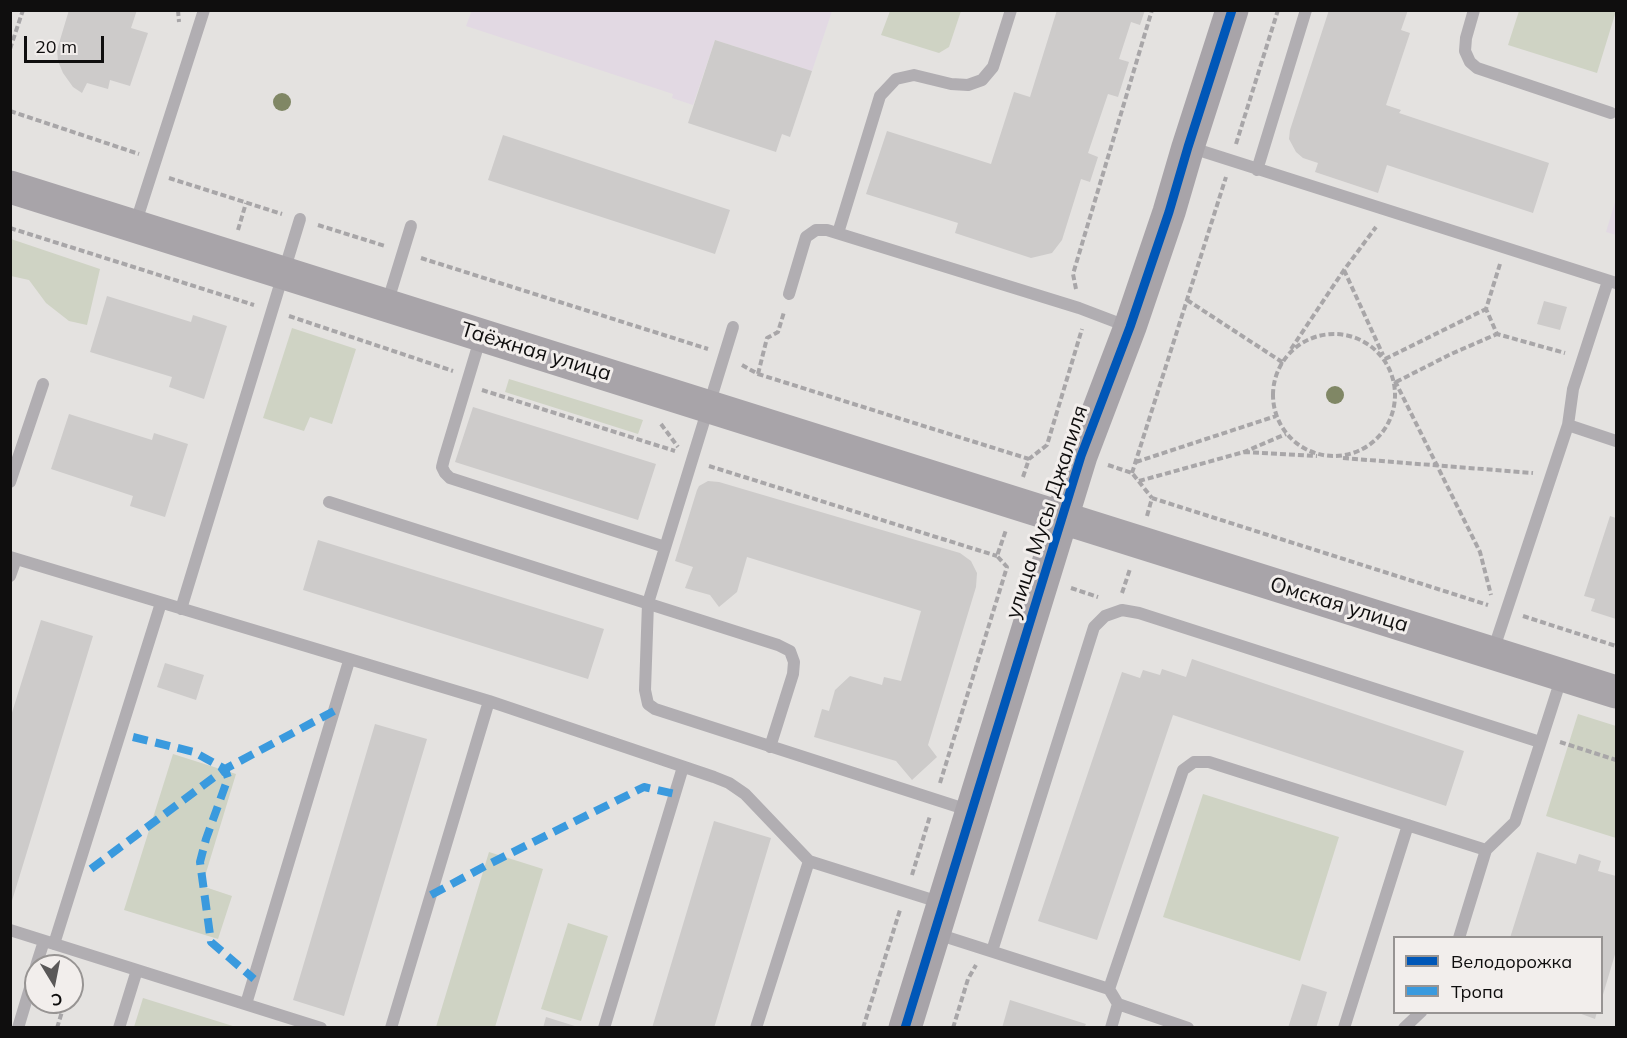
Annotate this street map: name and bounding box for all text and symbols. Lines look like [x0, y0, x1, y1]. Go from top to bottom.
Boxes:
scale bar [27, 24, 106, 62]
text: 20 m [35, 35, 77, 58]
street label: Таёжная улица [458, 317, 614, 387]
street label: улица Мусы Джалиля [1001, 402, 1093, 622]
street label: Омская улица [1267, 572, 1411, 638]
legend [1393, 936, 1603, 1014]
text: Велодорожка [1451, 950, 1572, 973]
north arrow [24, 954, 84, 1014]
text: Тропа [1451, 980, 1504, 1003]
text: С [50, 989, 64, 1011]

